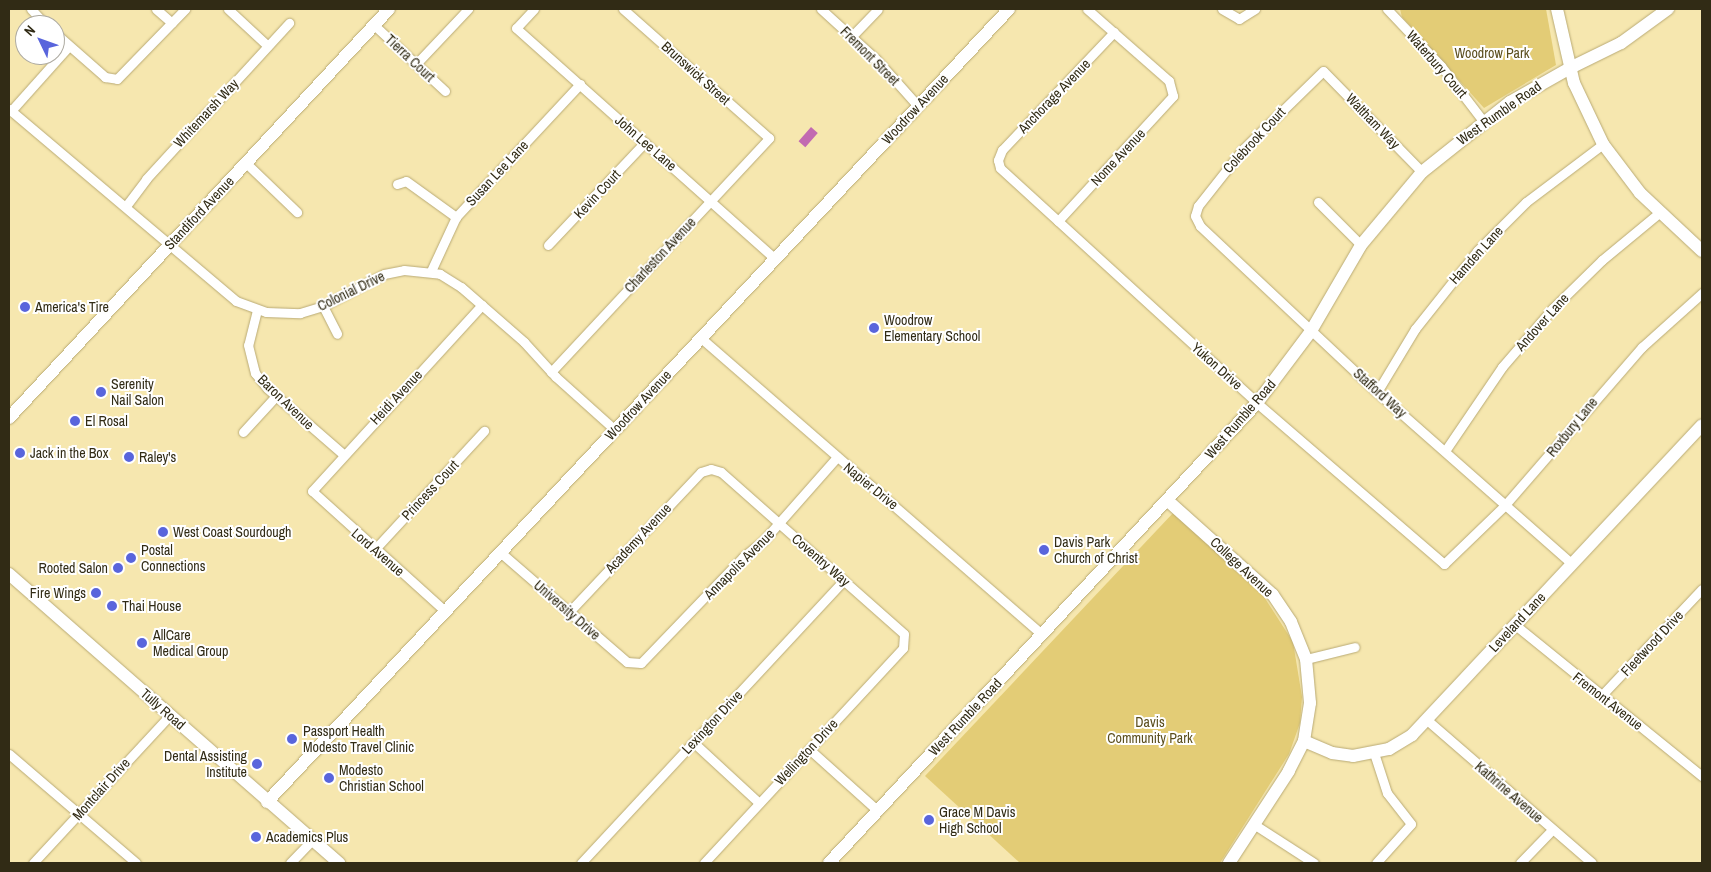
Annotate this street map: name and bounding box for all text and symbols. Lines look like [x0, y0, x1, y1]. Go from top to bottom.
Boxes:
north arrow [15, 15, 65, 65]
text: N [20, 22, 39, 40]
street label: Fremont Street [837, 23, 903, 89]
street label: Waterbury Court [1403, 27, 1471, 101]
street label: Tierra Court [382, 31, 438, 85]
street label: Brunswick Street [658, 38, 734, 108]
park label: Woodrow Park [1454, 45, 1530, 61]
street label: Anchorage Avenue [1014, 55, 1094, 137]
street label: Woodrow Avenue [878, 70, 952, 148]
street label: Whitemarsh Way [170, 75, 242, 151]
street label: West Rumble Road [1453, 78, 1545, 148]
street label: Waltham Way [1342, 90, 1404, 152]
street label: Colebrook Court [1219, 104, 1289, 176]
street label: John Lee Lane [612, 112, 680, 174]
street label: Nome Avenue [1087, 125, 1149, 189]
street label: Susan Lee Lane [462, 137, 532, 209]
street label: Kevin Court [570, 166, 624, 222]
street label: Standiford Avenue [160, 173, 238, 253]
street label: Charleston Avenue [621, 214, 699, 296]
street label: Hamden Lane [1446, 223, 1506, 287]
street label: Colonial Drive [315, 268, 387, 314]
street label: Andover Lane [1512, 290, 1572, 354]
place label: America's Tire [35, 299, 109, 315]
marker: America's Tire [19, 301, 31, 313]
place label: Woodrow Elementary School [884, 312, 980, 344]
marker: Woodrow Elementary School [868, 322, 880, 334]
street label: Yukon Drive [1188, 339, 1246, 393]
street label: Stafford Way [1350, 365, 1410, 421]
street label: Heidi Avenue [366, 366, 426, 428]
street label: Woodrow Avenue [601, 366, 675, 444]
street label: Baron Avenue [254, 371, 318, 433]
place label: Serenity Nail Salon [111, 376, 164, 408]
street label: West Rumble Road [1201, 376, 1279, 462]
marker: Serenity Nail Salon [95, 386, 107, 398]
street label: Roxbury Lane [1543, 394, 1601, 460]
place label: El Rosal [85, 413, 128, 429]
marker: El Rosal [69, 415, 81, 427]
place label: Jack in the Box [30, 445, 108, 461]
marker: Jack in the Box [14, 447, 26, 459]
place label: Raley's [139, 449, 176, 465]
marker: Raley's [123, 451, 135, 463]
street label: Princess Court [398, 457, 462, 523]
street label: Napier Drive [840, 459, 902, 513]
street label: Academy Avenue [601, 499, 675, 577]
place label: West Coast Sourdough [173, 524, 291, 540]
street label: Lord Avenue [348, 524, 408, 580]
street label: Annapolis Avenue [700, 525, 778, 603]
marker: West Coast Sourdough [157, 526, 169, 538]
street label: Coventry Way [788, 530, 854, 590]
street label: College Avenue [1207, 533, 1277, 601]
place label: Davis Park Church of Christ [1054, 534, 1138, 566]
place label: Postal Connections [141, 542, 205, 574]
marker: Davis Park Church of Christ [1038, 544, 1050, 556]
marker: Postal Connections [125, 552, 137, 564]
place label: Rooted Salon [38, 560, 108, 576]
marker: Rooted Salon [112, 562, 124, 574]
street label: University Drive [530, 577, 604, 643]
place label: Fire Wings [30, 585, 86, 601]
marker: Fire Wings [90, 587, 102, 599]
street label: Leveland Lane [1485, 589, 1549, 655]
place label: Thai House [122, 598, 181, 614]
marker: Thai House [106, 600, 118, 612]
street label: Fleetwood Drive [1617, 607, 1687, 679]
place label: AllCare Medical Group [153, 627, 228, 660]
marker: AllCare Medical Group [135, 636, 149, 650]
street label: Fremont Avenue [1569, 668, 1647, 734]
street label: West Rumble Road [925, 675, 1005, 759]
street label: Tully Road [137, 685, 189, 733]
street label: Lexington Drive [678, 687, 746, 757]
park label: Davis Community Park [1107, 714, 1193, 746]
street label: Wellington Drive [771, 715, 841, 789]
place label: Passport Health Modesto Travel Clinic [303, 723, 414, 756]
marker: Passport Health Modesto Travel Clinic [285, 732, 299, 746]
place label: Dental Assisting Institute [163, 748, 247, 780]
street label: Montclair Drive [69, 754, 133, 824]
marker: Dental Assisting Institute [251, 758, 263, 770]
street label: Kathrine Avenue [1471, 758, 1547, 826]
place label: Modesto Christian School [339, 762, 424, 794]
marker: Modesto Christian School [323, 772, 335, 784]
place label: Grace M Davis High School [939, 804, 1016, 836]
marker: Grace M Davis High School [923, 814, 935, 826]
place label: Academics Plus [266, 829, 348, 845]
marker: Academics Plus [250, 831, 262, 843]

